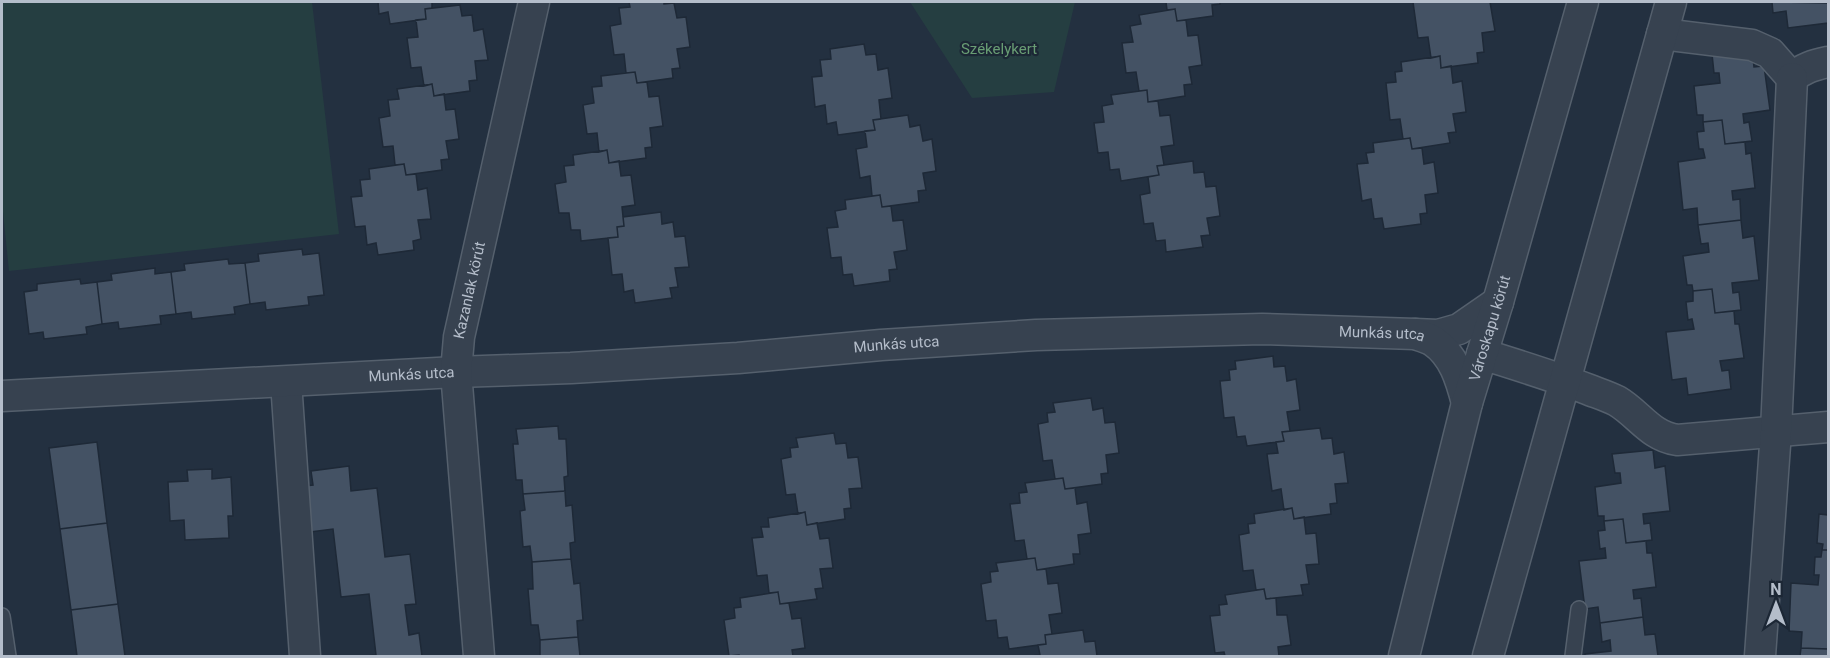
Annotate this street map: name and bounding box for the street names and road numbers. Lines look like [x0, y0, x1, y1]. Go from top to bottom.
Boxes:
street label: Kazanlak körút [450, 240, 489, 341]
street label: Városkapu körút [1465, 273, 1514, 383]
street label: Munkás utca [1339, 323, 1427, 346]
street label: Munkás utca [853, 332, 940, 356]
street label: Munkás utca [368, 363, 455, 386]

